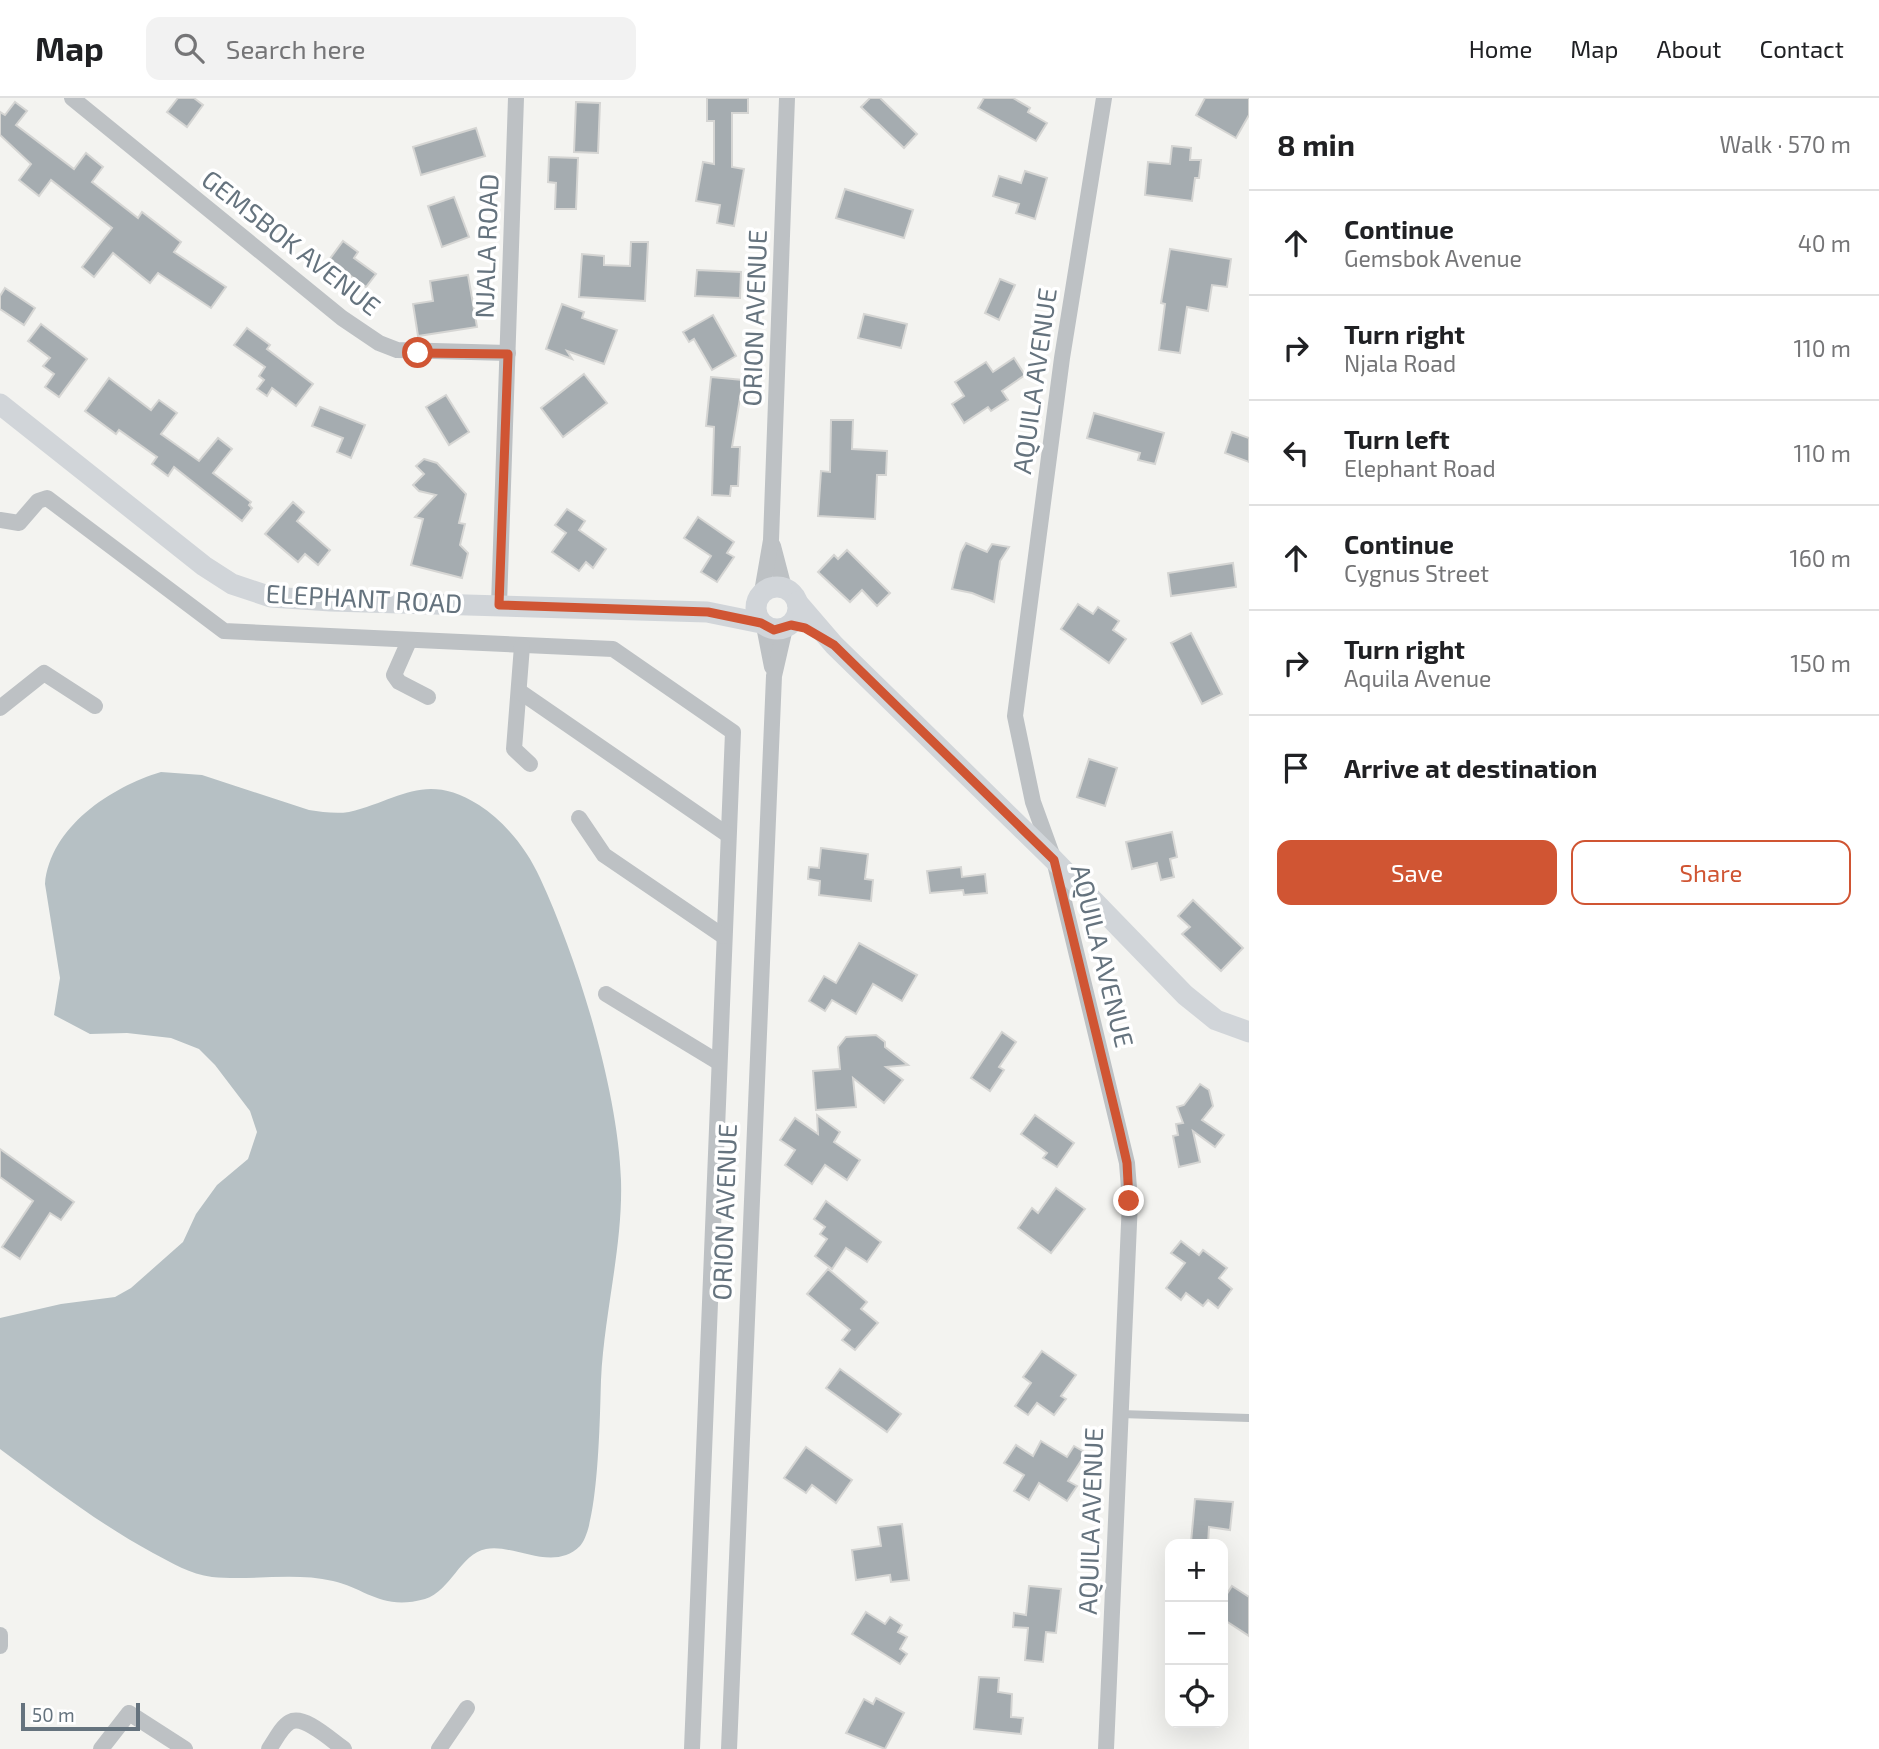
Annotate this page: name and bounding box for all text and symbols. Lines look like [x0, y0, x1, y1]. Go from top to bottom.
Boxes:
search box [146, 17, 636, 80]
text: Map [35, 28, 104, 68]
icon: search [170, 29, 208, 67]
text: Search here [226, 33, 365, 64]
text: Home [1469, 34, 1532, 63]
text: Map [1570, 34, 1618, 63]
text: About [1656, 34, 1722, 63]
text: Contact [1760, 34, 1844, 63]
text: 8 min [1277, 126, 1355, 162]
text: Walk · 570 m [1720, 130, 1851, 158]
street label: GEMSBOK AVENUE [197, 163, 387, 321]
street label: NJALA ROAD [467, 173, 504, 319]
text: Continue [1344, 213, 1454, 244]
icon: ahead [1277, 224, 1315, 262]
street label: ORION AVENUE [735, 229, 772, 407]
text: 40 m [1798, 229, 1851, 257]
text: Gemsbok Avenue [1344, 244, 1522, 272]
street label: AQUILA AVENUE [1005, 286, 1062, 476]
text: Turn right [1344, 318, 1465, 349]
icon: right [1277, 329, 1315, 367]
text: 110 m [1794, 334, 1851, 362]
route start [402, 337, 433, 368]
text: Njala Road [1344, 349, 1456, 377]
text: Turn left [1344, 423, 1450, 454]
icon: left [1277, 434, 1315, 472]
text: 110 m [1794, 439, 1851, 467]
text: Elephant Road [1344, 454, 1496, 482]
text: Continue [1344, 528, 1454, 559]
icon: ahead [1277, 539, 1315, 577]
text: 160 m [1790, 544, 1851, 572]
text: Cygnus Street [1344, 559, 1489, 587]
street label: ELEPHANT ROAD [265, 577, 463, 618]
text: Turn right [1344, 633, 1465, 664]
icon: right [1277, 644, 1315, 682]
text: 150 m [1790, 649, 1851, 677]
text: Aquila Avenue [1344, 664, 1491, 692]
icon: arrive [1277, 749, 1315, 787]
text: Arrive at destination [1344, 752, 1597, 783]
button: Save [1277, 840, 1557, 905]
button: Share [1571, 840, 1851, 905]
street label: AQUILA AVENUE [1066, 861, 1141, 1050]
street label: ORION AVENUE [705, 1123, 742, 1301]
route end [1113, 1185, 1144, 1216]
street label: AQUILA AVENUE [1071, 1427, 1108, 1615]
map controls [1165, 1539, 1228, 1728]
button: + [1165, 1539, 1228, 1602]
button: − [1165, 1602, 1228, 1665]
button: locate [1165, 1665, 1228, 1728]
scale bar [21, 1700, 140, 1732]
text: 50 m [32, 1703, 75, 1726]

